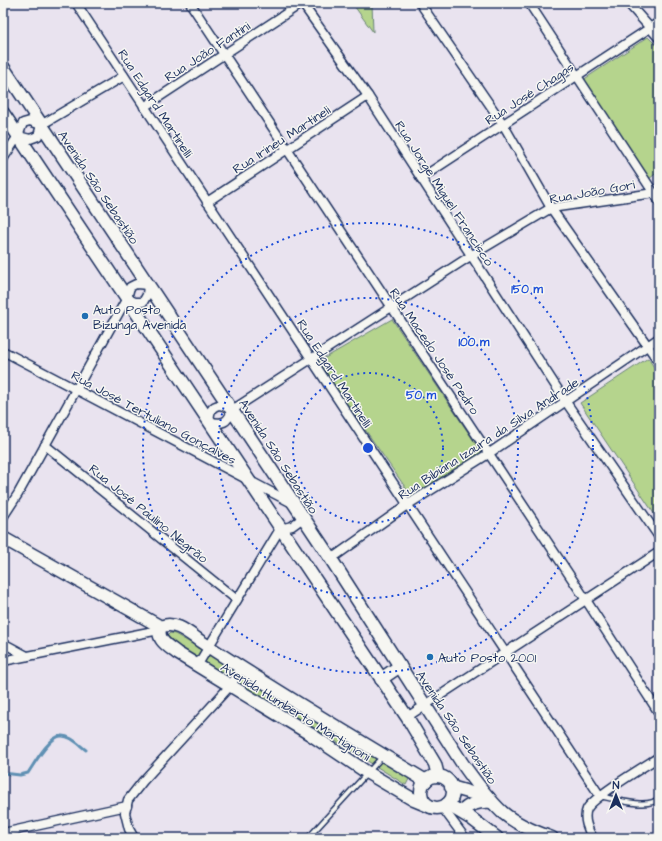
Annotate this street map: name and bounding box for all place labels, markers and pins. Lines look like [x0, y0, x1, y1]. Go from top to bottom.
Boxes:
place label: Auto Posto Bizunga Avenida [93, 301, 187, 335]
marker: Auto Posto Bizunga Avenida [80, 311, 90, 321]
centre of rings [361, 441, 375, 455]
place label: Auto Posto 2001 [438, 649, 536, 667]
marker: Auto Posto 2001 [425, 652, 435, 662]

